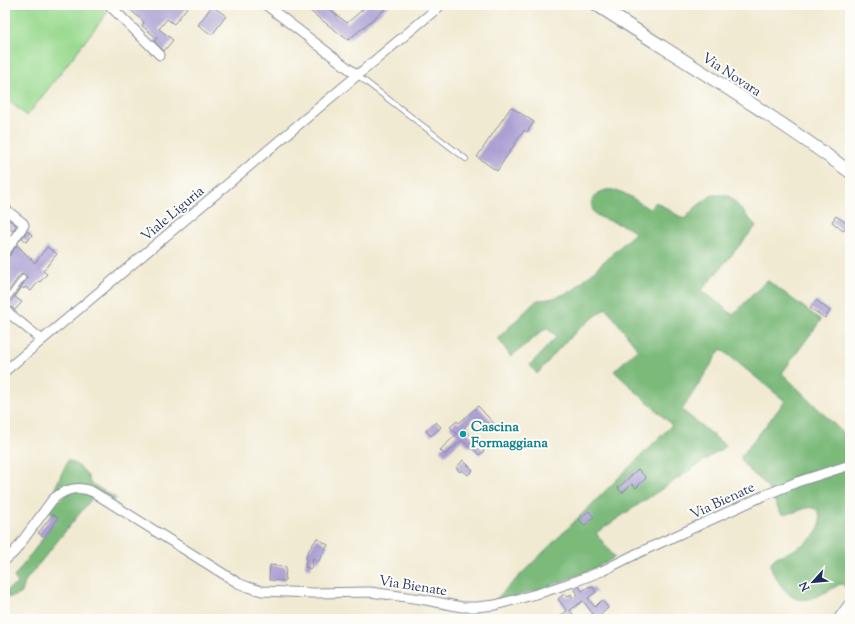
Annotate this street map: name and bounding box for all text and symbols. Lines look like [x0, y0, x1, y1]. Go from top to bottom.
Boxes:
street label: Via Novara [697, 49, 765, 103]
street label: Viale Liguria [137, 182, 210, 247]
place label: Cascina Formaggiana [471, 418, 549, 454]
marker: Cascina Formaggiana [458, 429, 468, 439]
street label: Via Bienate [687, 478, 758, 525]
north arrow [793, 562, 833, 602]
street label: Via Bienate [377, 572, 448, 602]
text: N [796, 578, 815, 595]

